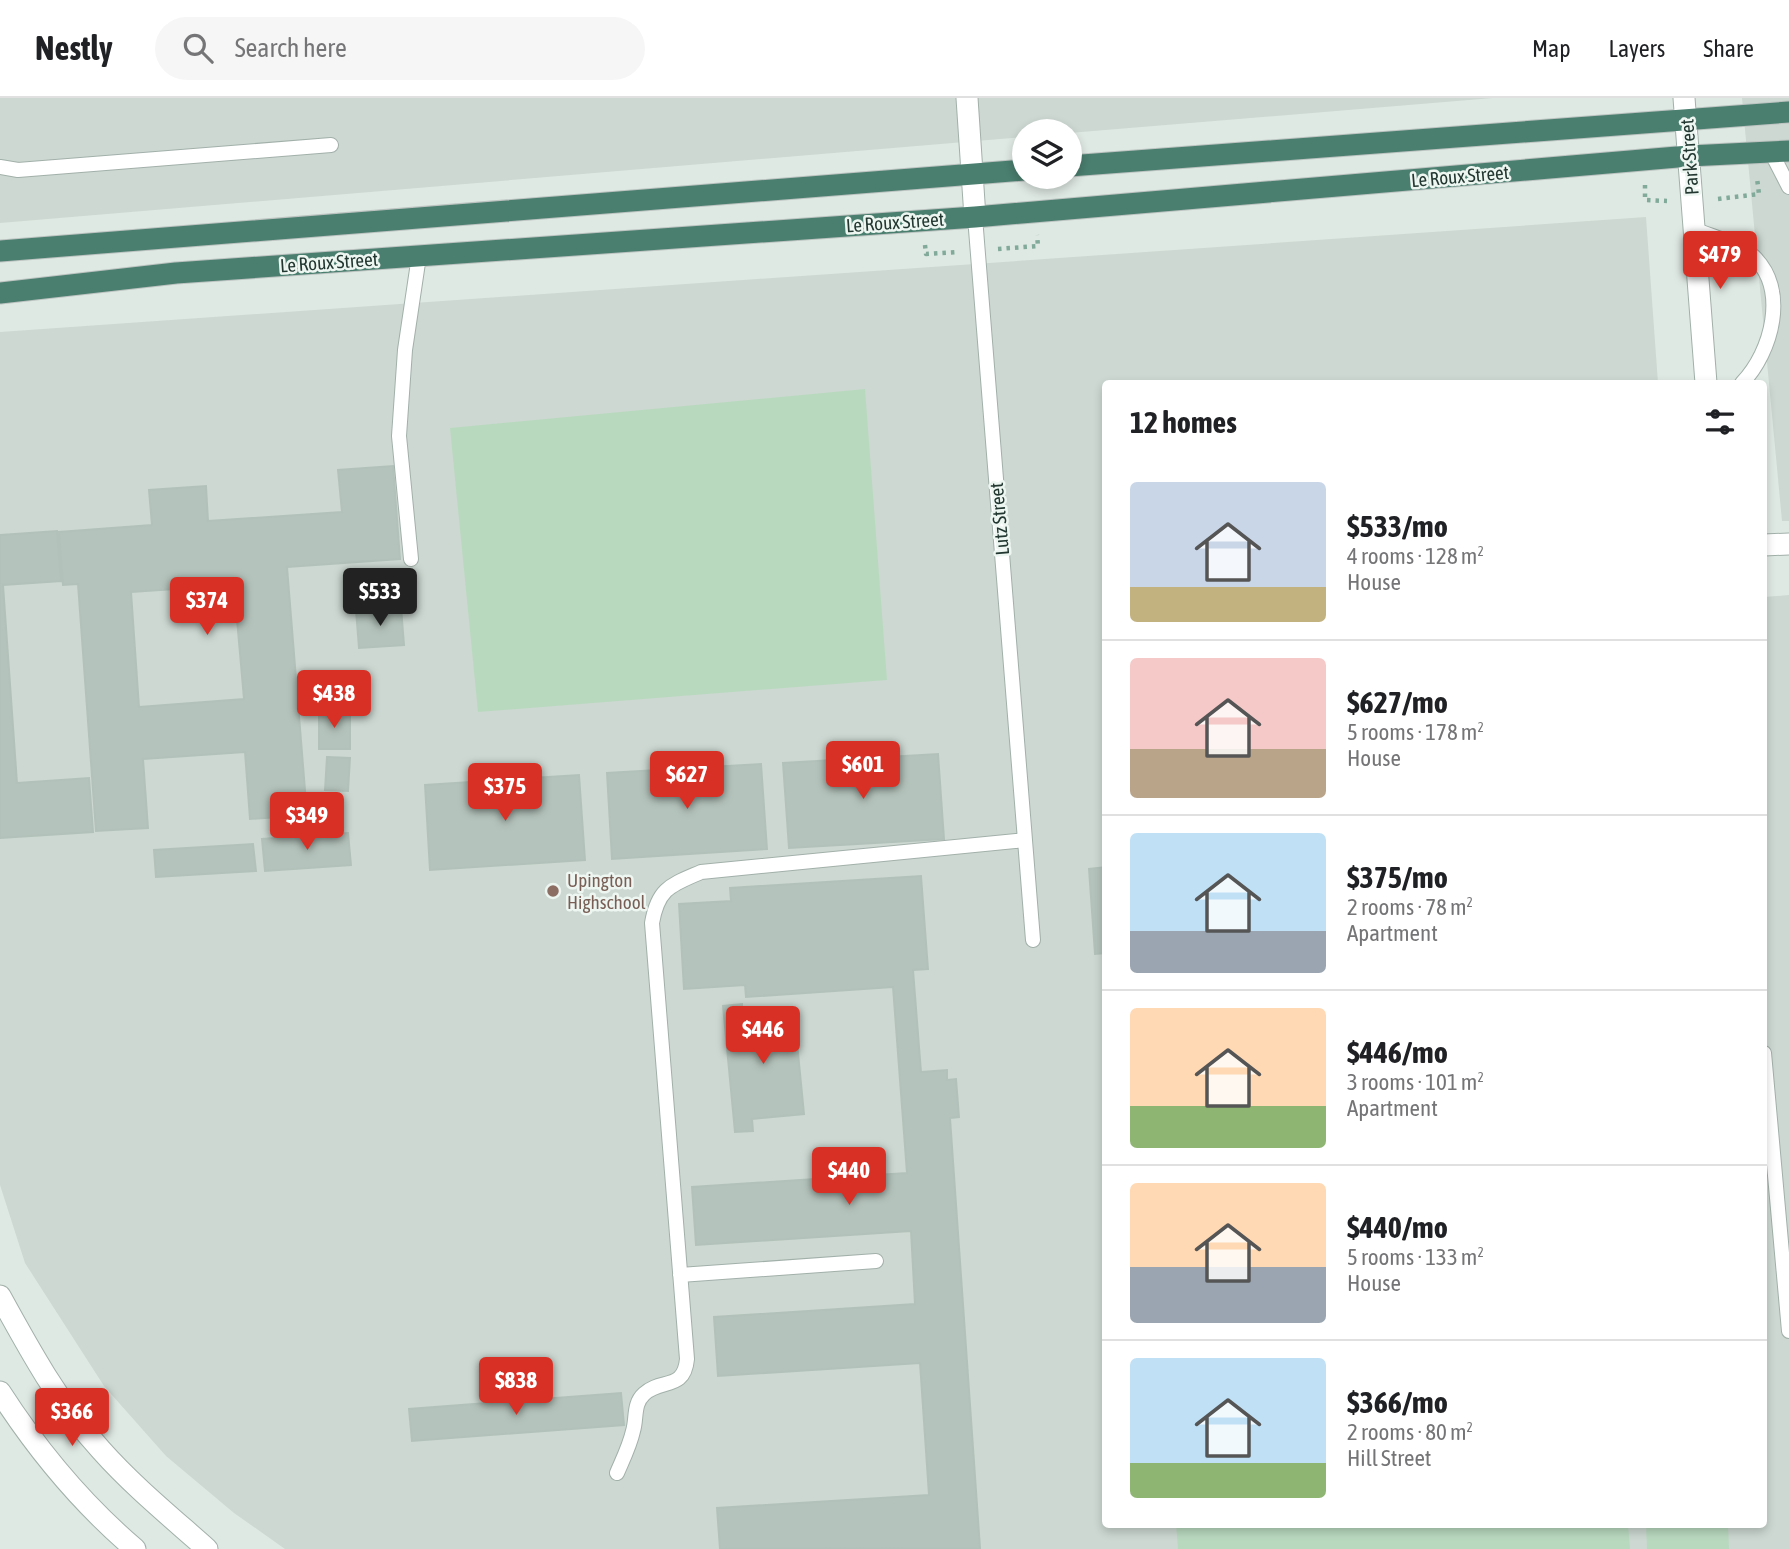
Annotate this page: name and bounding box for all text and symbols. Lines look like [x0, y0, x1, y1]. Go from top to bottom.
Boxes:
search box [155, 17, 645, 80]
text: Nestly [35, 29, 113, 67]
icon: search [179, 29, 217, 67]
text: Search here [235, 33, 347, 63]
text: Map [1532, 35, 1571, 62]
text: Layers [1609, 35, 1665, 62]
text: Share [1703, 35, 1754, 62]
street label: Park Street [1675, 118, 1703, 196]
map controls [1012, 119, 1082, 189]
button: layers [1012, 119, 1082, 189]
street label: Le Roux Street [1410, 161, 1510, 191]
street label: Le Roux Street [845, 208, 945, 236]
pin: $479 [1679, 232, 1761, 291]
text: $479 [1699, 241, 1741, 267]
street label: Le Roux Street [279, 248, 379, 276]
icon: filters [1701, 403, 1739, 441]
text: 12 homes [1130, 405, 1237, 439]
street label: Lutz Street [985, 482, 1013, 556]
text: $533/mo [1347, 509, 1448, 543]
icon: home [1186, 510, 1270, 594]
text: 4 rooms · 128 m² [1347, 543, 1484, 569]
pin: $533 [339, 568, 421, 628]
text: House [1347, 569, 1401, 595]
pin: $374 [166, 578, 248, 637]
text: $533 [359, 578, 401, 604]
text: $374 [186, 587, 228, 613]
pin: $438 [293, 670, 375, 730]
text: $438 [313, 680, 355, 706]
text: $627/mo [1347, 685, 1448, 719]
icon: home [1186, 686, 1270, 770]
text: 5 rooms · 178 m² [1347, 719, 1484, 745]
pin: $601 [822, 742, 904, 801]
text: House [1347, 745, 1401, 771]
text: $601 [842, 751, 884, 777]
pin: $627 [646, 752, 728, 811]
text: $627 [666, 761, 708, 787]
pin: $375 [464, 764, 546, 823]
text: $375 [484, 773, 526, 799]
pin: $349 [266, 792, 348, 852]
text: $349 [286, 802, 328, 828]
text: $375/mo [1347, 860, 1448, 894]
icon: home [1186, 861, 1270, 945]
place label: Upington Highschool [567, 869, 646, 913]
marker: Upington Highschool [545, 883, 561, 899]
text: 2 rooms · 78 m² [1347, 894, 1473, 920]
text: Apartment [1347, 920, 1438, 946]
pin: $446 [722, 1006, 804, 1066]
text: $446 [742, 1016, 784, 1042]
text: $446/mo [1347, 1035, 1448, 1069]
icon: home [1186, 1036, 1270, 1120]
text: 3 rooms · 101 m² [1347, 1069, 1484, 1095]
text: Apartment [1347, 1095, 1438, 1121]
pin: $440 [808, 1148, 890, 1207]
text: $440 [828, 1157, 870, 1183]
text: $440/mo [1347, 1210, 1448, 1244]
icon: home [1186, 1211, 1270, 1295]
text: 5 rooms · 133 m² [1347, 1244, 1484, 1270]
text: House [1347, 1270, 1401, 1296]
pin: $838 [475, 1358, 557, 1417]
text: $838 [495, 1367, 537, 1393]
text: $366/mo [1347, 1385, 1448, 1419]
icon: home [1186, 1386, 1270, 1470]
pin: $366 [31, 1388, 113, 1448]
text: $366 [51, 1398, 93, 1424]
text: 2 rooms · 80 m² [1347, 1419, 1473, 1445]
text: Hill Street [1347, 1445, 1431, 1471]

